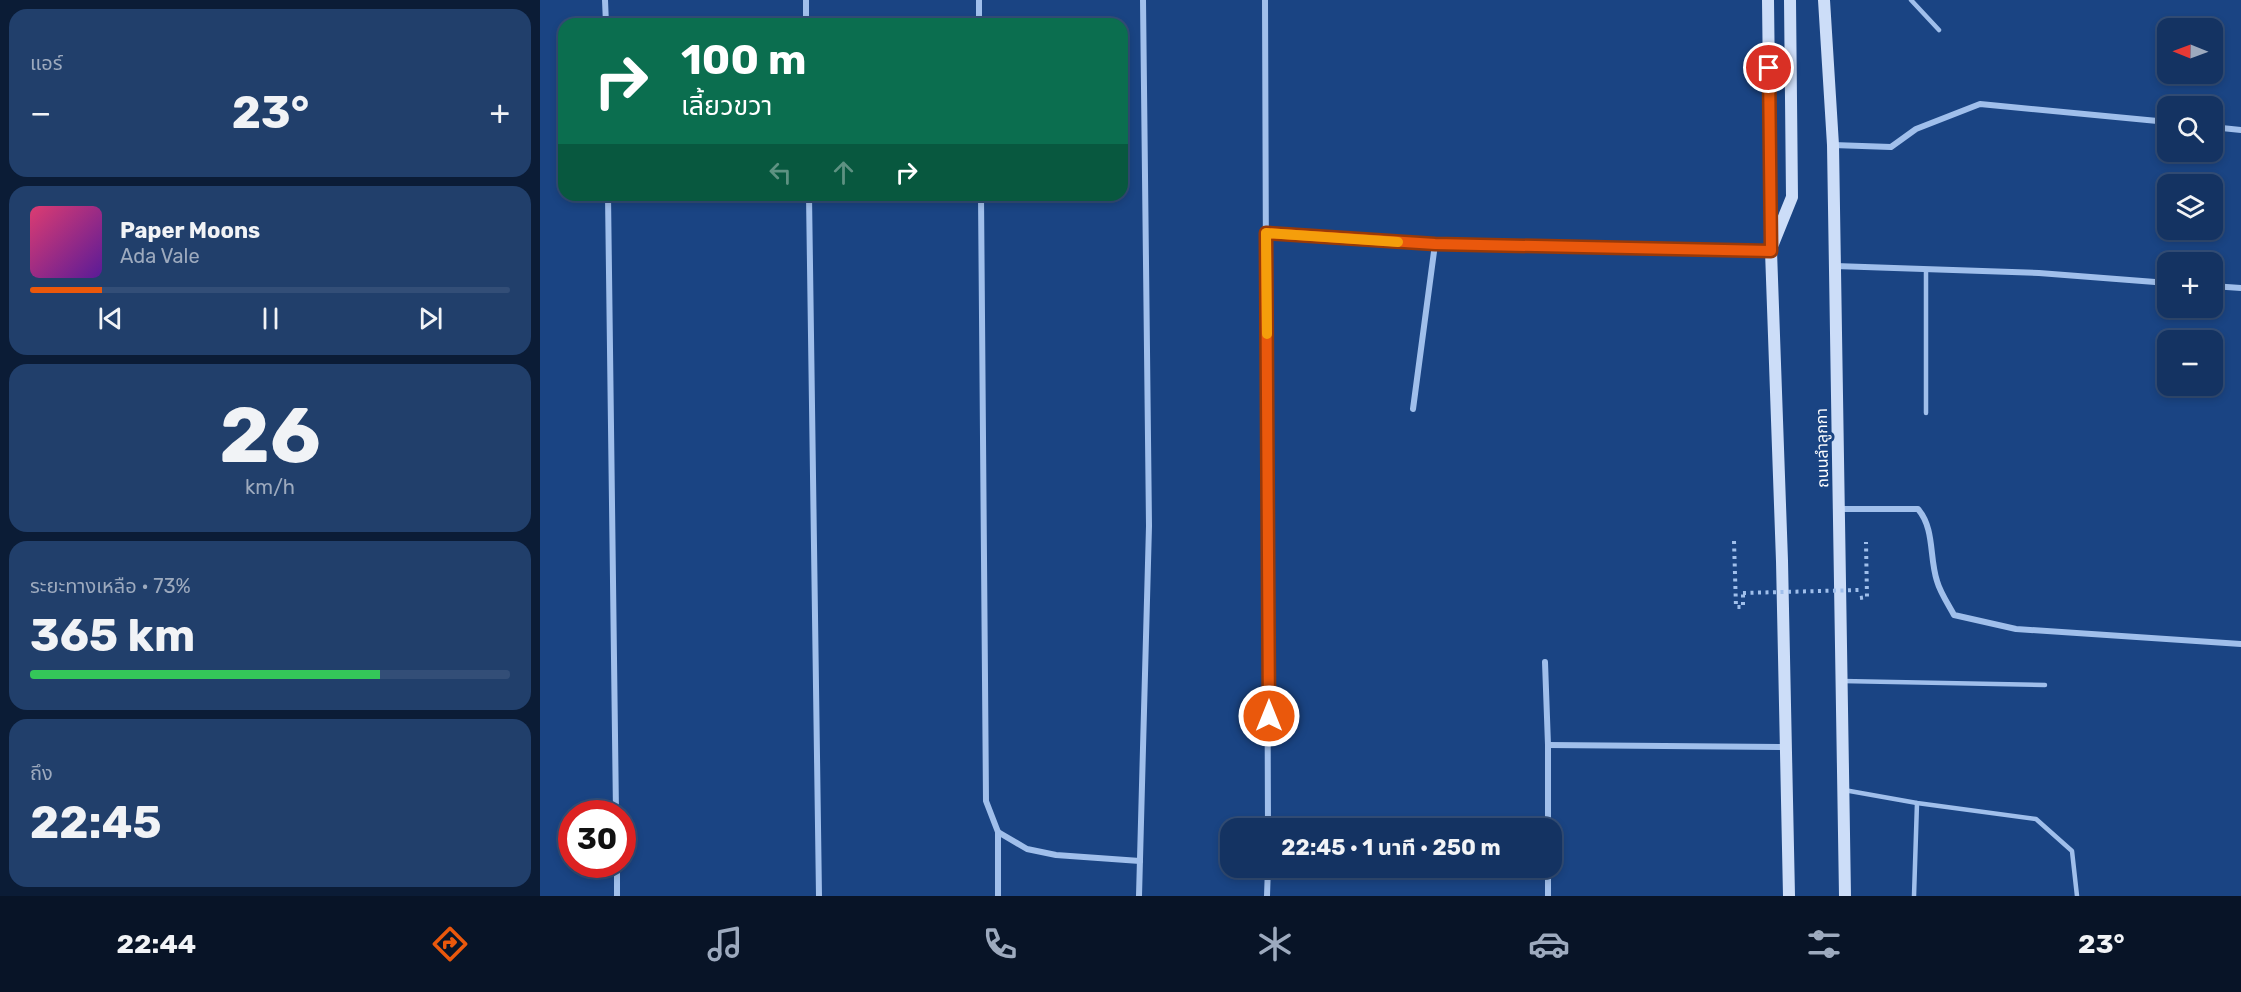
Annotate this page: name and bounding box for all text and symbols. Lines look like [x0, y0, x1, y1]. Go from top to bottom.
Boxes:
north arrow [2157, 18, 2223, 84]
map controls [2157, 18, 2223, 396]
text: 100 m [681, 35, 806, 85]
icon: right [582, 42, 660, 120]
pin [1743, 42, 1794, 93]
text: แอร์ [30, 51, 62, 75]
icon: arrive [1752, 51, 1785, 84]
text: 23° [232, 86, 309, 139]
text: เลี้ยวขวา [681, 90, 772, 122]
text: − [30, 93, 51, 132]
text: + [489, 93, 510, 132]
button: search [2157, 96, 2223, 162]
icon: left [764, 156, 797, 189]
icon: ahead [827, 156, 860, 189]
icon: right [890, 156, 923, 189]
button: layers [2157, 174, 2223, 240]
text: Paper Moons [120, 217, 260, 244]
text: Ada Vale [120, 244, 200, 268]
button: + [2157, 252, 2223, 318]
icon: previous [94, 302, 127, 335]
icon: pause [254, 302, 287, 335]
icon: next [414, 302, 447, 335]
button: − [2157, 330, 2223, 396]
text: 26 [219, 389, 321, 482]
street label: ถนนลำลูกกา [1812, 408, 1832, 488]
text: km/h [245, 475, 295, 499]
text: ระยะทางเหลือ · 73% [30, 574, 191, 598]
text: 365 km [30, 609, 195, 662]
position arrow [1237, 684, 1301, 748]
text: ถึง [30, 761, 53, 785]
text: 22:45 [30, 796, 161, 849]
speed limit sign: 30 [558, 800, 636, 878]
text: 22:45 · 1 นาที · 250 m [1281, 834, 1501, 861]
icon: directions [429, 923, 471, 965]
icon: music [704, 923, 746, 965]
icon: phone [979, 923, 1021, 965]
icon: climate [1254, 923, 1296, 965]
icon: car [1528, 923, 1570, 965]
icon: filters [1803, 923, 1845, 965]
text: 22:44 [116, 928, 196, 960]
text: 23° [2078, 928, 2125, 960]

